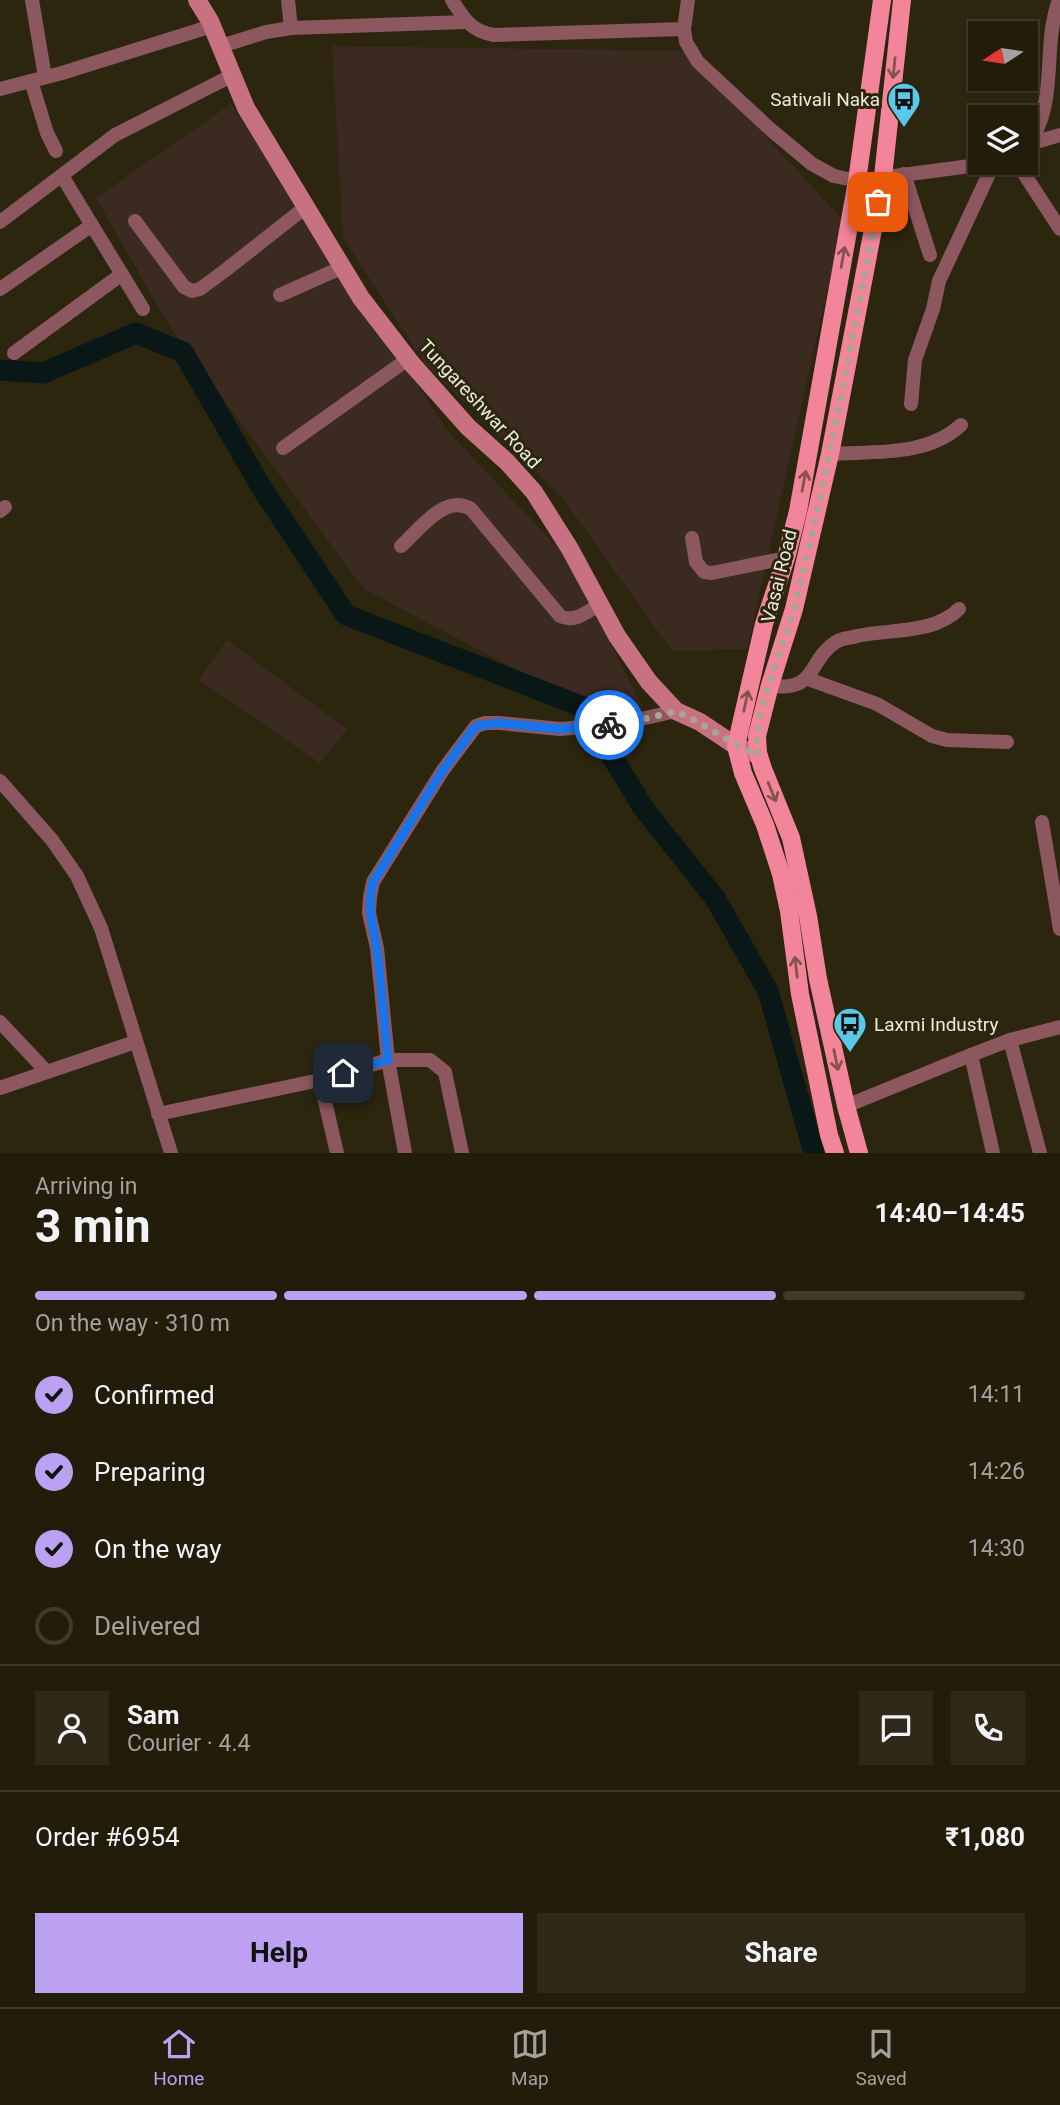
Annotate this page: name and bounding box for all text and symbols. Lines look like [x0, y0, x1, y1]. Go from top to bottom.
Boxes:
north arrow [968, 21, 1038, 91]
map controls [968, 21, 1038, 175]
one-way arrow [888, 56, 901, 79]
bus stop icon: Sativali Naka [885, 80, 923, 129]
place label: Sativali Naka [770, 88, 880, 111]
button: layers [968, 105, 1038, 175]
pin [848, 172, 908, 232]
icon: bag [859, 183, 897, 221]
one-way arrow [837, 246, 850, 269]
street label: Tungareshwar Road [414, 335, 546, 473]
one-way arrow [798, 470, 811, 493]
street label: Vasai Road [756, 527, 802, 625]
courier [574, 690, 644, 760]
one-way arrow [740, 690, 754, 713]
icon: bike [590, 706, 628, 744]
one-way arrow [766, 781, 779, 802]
one-way arrow [790, 956, 803, 978]
bus stop icon: Laxmi Industry [831, 1005, 869, 1054]
place label: Laxmi Industry [874, 1013, 998, 1036]
pin [313, 1043, 373, 1103]
one-way arrow [830, 1048, 843, 1071]
icon: home [324, 1054, 362, 1092]
text: Arriving in [35, 1173, 138, 1200]
text: 14:40–14:45 [875, 1198, 1025, 1228]
text: 3 min [35, 1199, 151, 1253]
text: On the way · 310 m [35, 1310, 230, 1337]
icon: check [35, 1376, 73, 1414]
text: Confirmed [94, 1380, 215, 1410]
text: 14:11 [968, 1381, 1025, 1408]
icon: check [35, 1453, 73, 1491]
text: Preparing [94, 1457, 206, 1487]
text: 14:26 [968, 1458, 1025, 1485]
icon: check [35, 1530, 73, 1568]
text: On the way [94, 1534, 222, 1564]
text: 14:30 [968, 1535, 1025, 1562]
text: Delivered [94, 1611, 201, 1641]
button: person [35, 1691, 109, 1765]
button: chat [859, 1691, 933, 1765]
button: phone [951, 1691, 1025, 1765]
text: Sam [127, 1700, 179, 1730]
text: Courier · 4.4 [127, 1730, 250, 1757]
text: Order #6954 [35, 1822, 180, 1852]
text: ₹1,080 [945, 1822, 1025, 1852]
button: Help [35, 1913, 523, 1993]
button: Share [537, 1913, 1025, 1993]
tab: Home [153, 2025, 204, 2090]
tab: Map [511, 2025, 549, 2090]
tab: Saved [855, 2025, 907, 2090]

